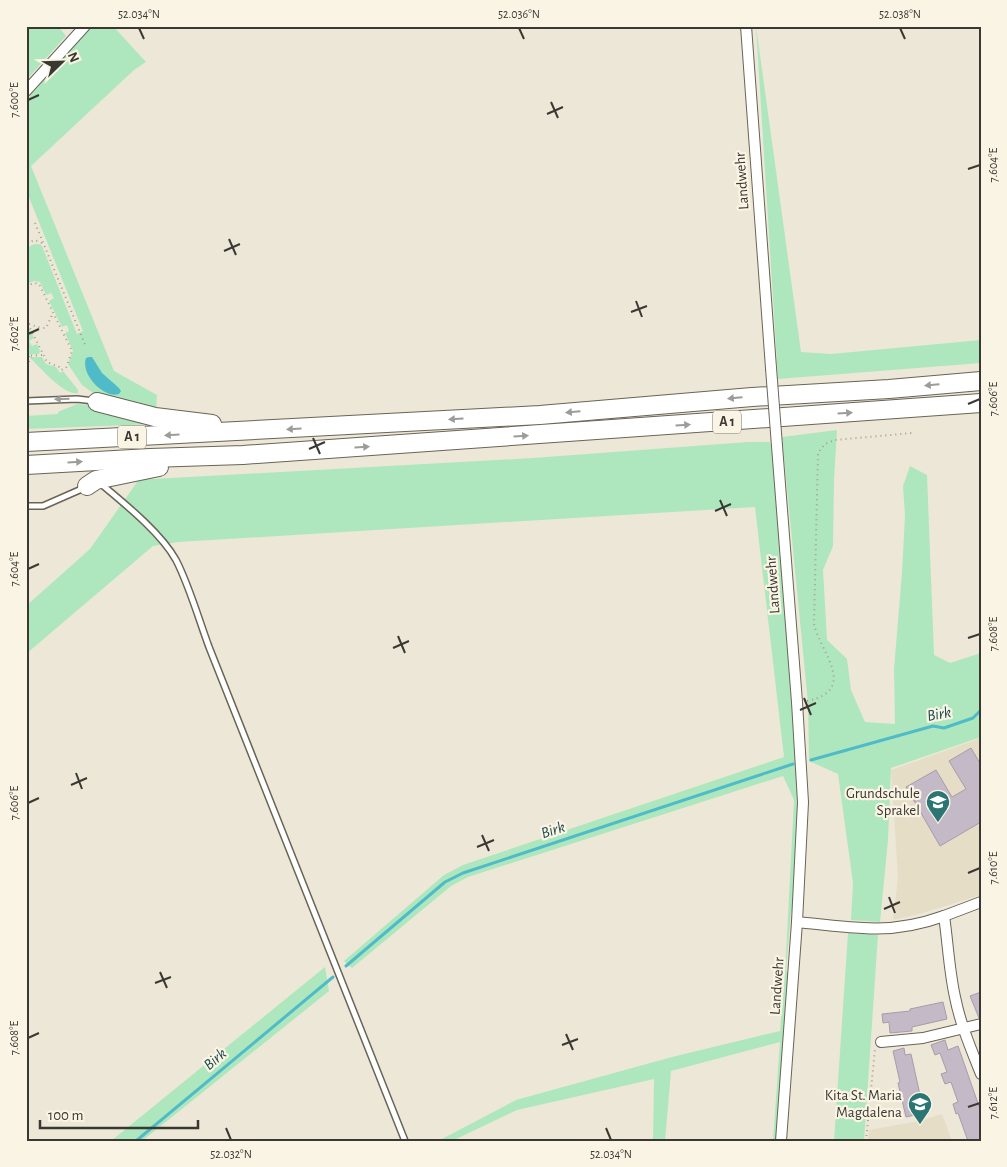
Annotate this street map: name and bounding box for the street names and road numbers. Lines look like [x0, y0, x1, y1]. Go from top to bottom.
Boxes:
street label: Landwehr [732, 151, 751, 210]
road number: A 1 [713, 411, 741, 434]
road number: A 1 [118, 426, 146, 448]
street label: Landwehr [763, 555, 782, 614]
street label: Landwehr [768, 956, 787, 1015]

